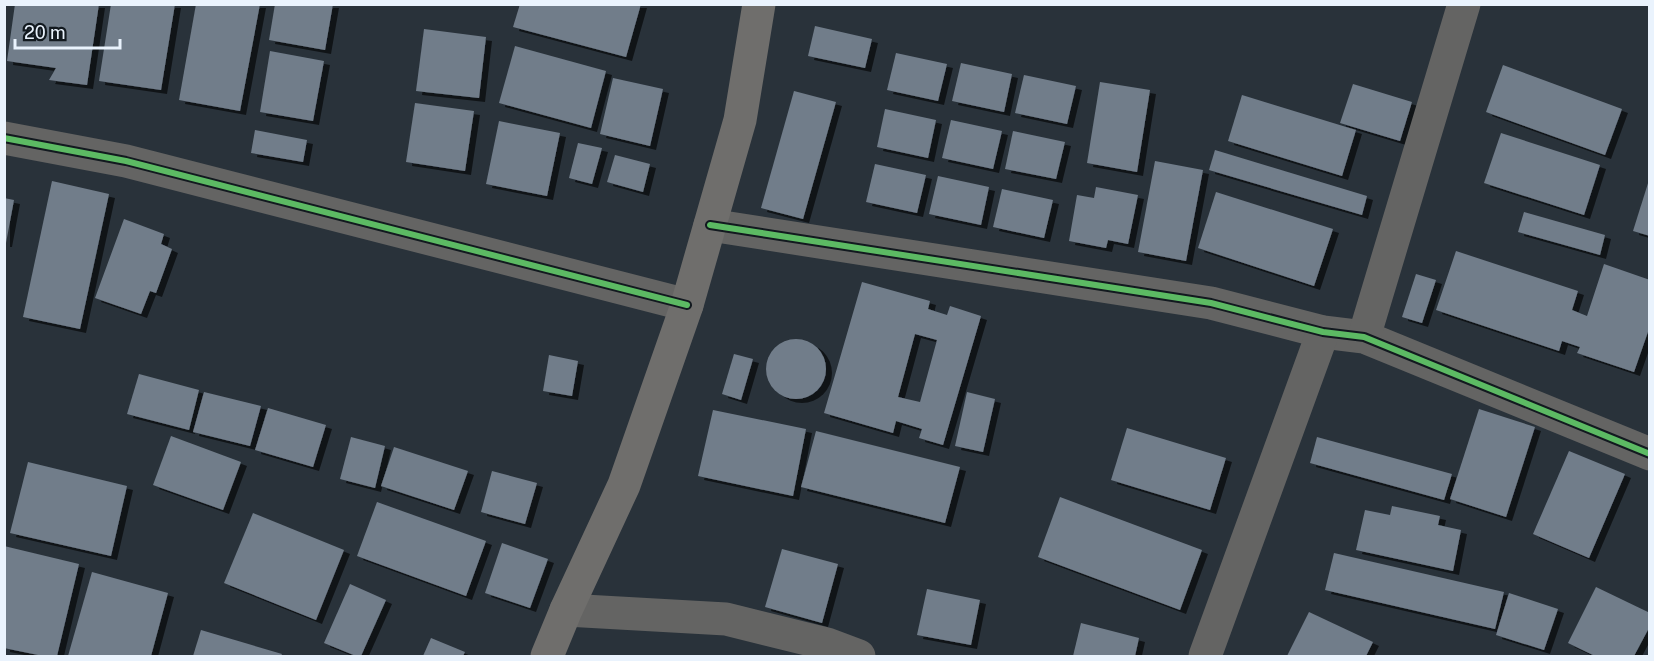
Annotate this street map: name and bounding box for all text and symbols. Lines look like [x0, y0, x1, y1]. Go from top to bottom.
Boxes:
scale bar [15, 12, 120, 50]
text: 20 m [24, 22, 66, 43]

